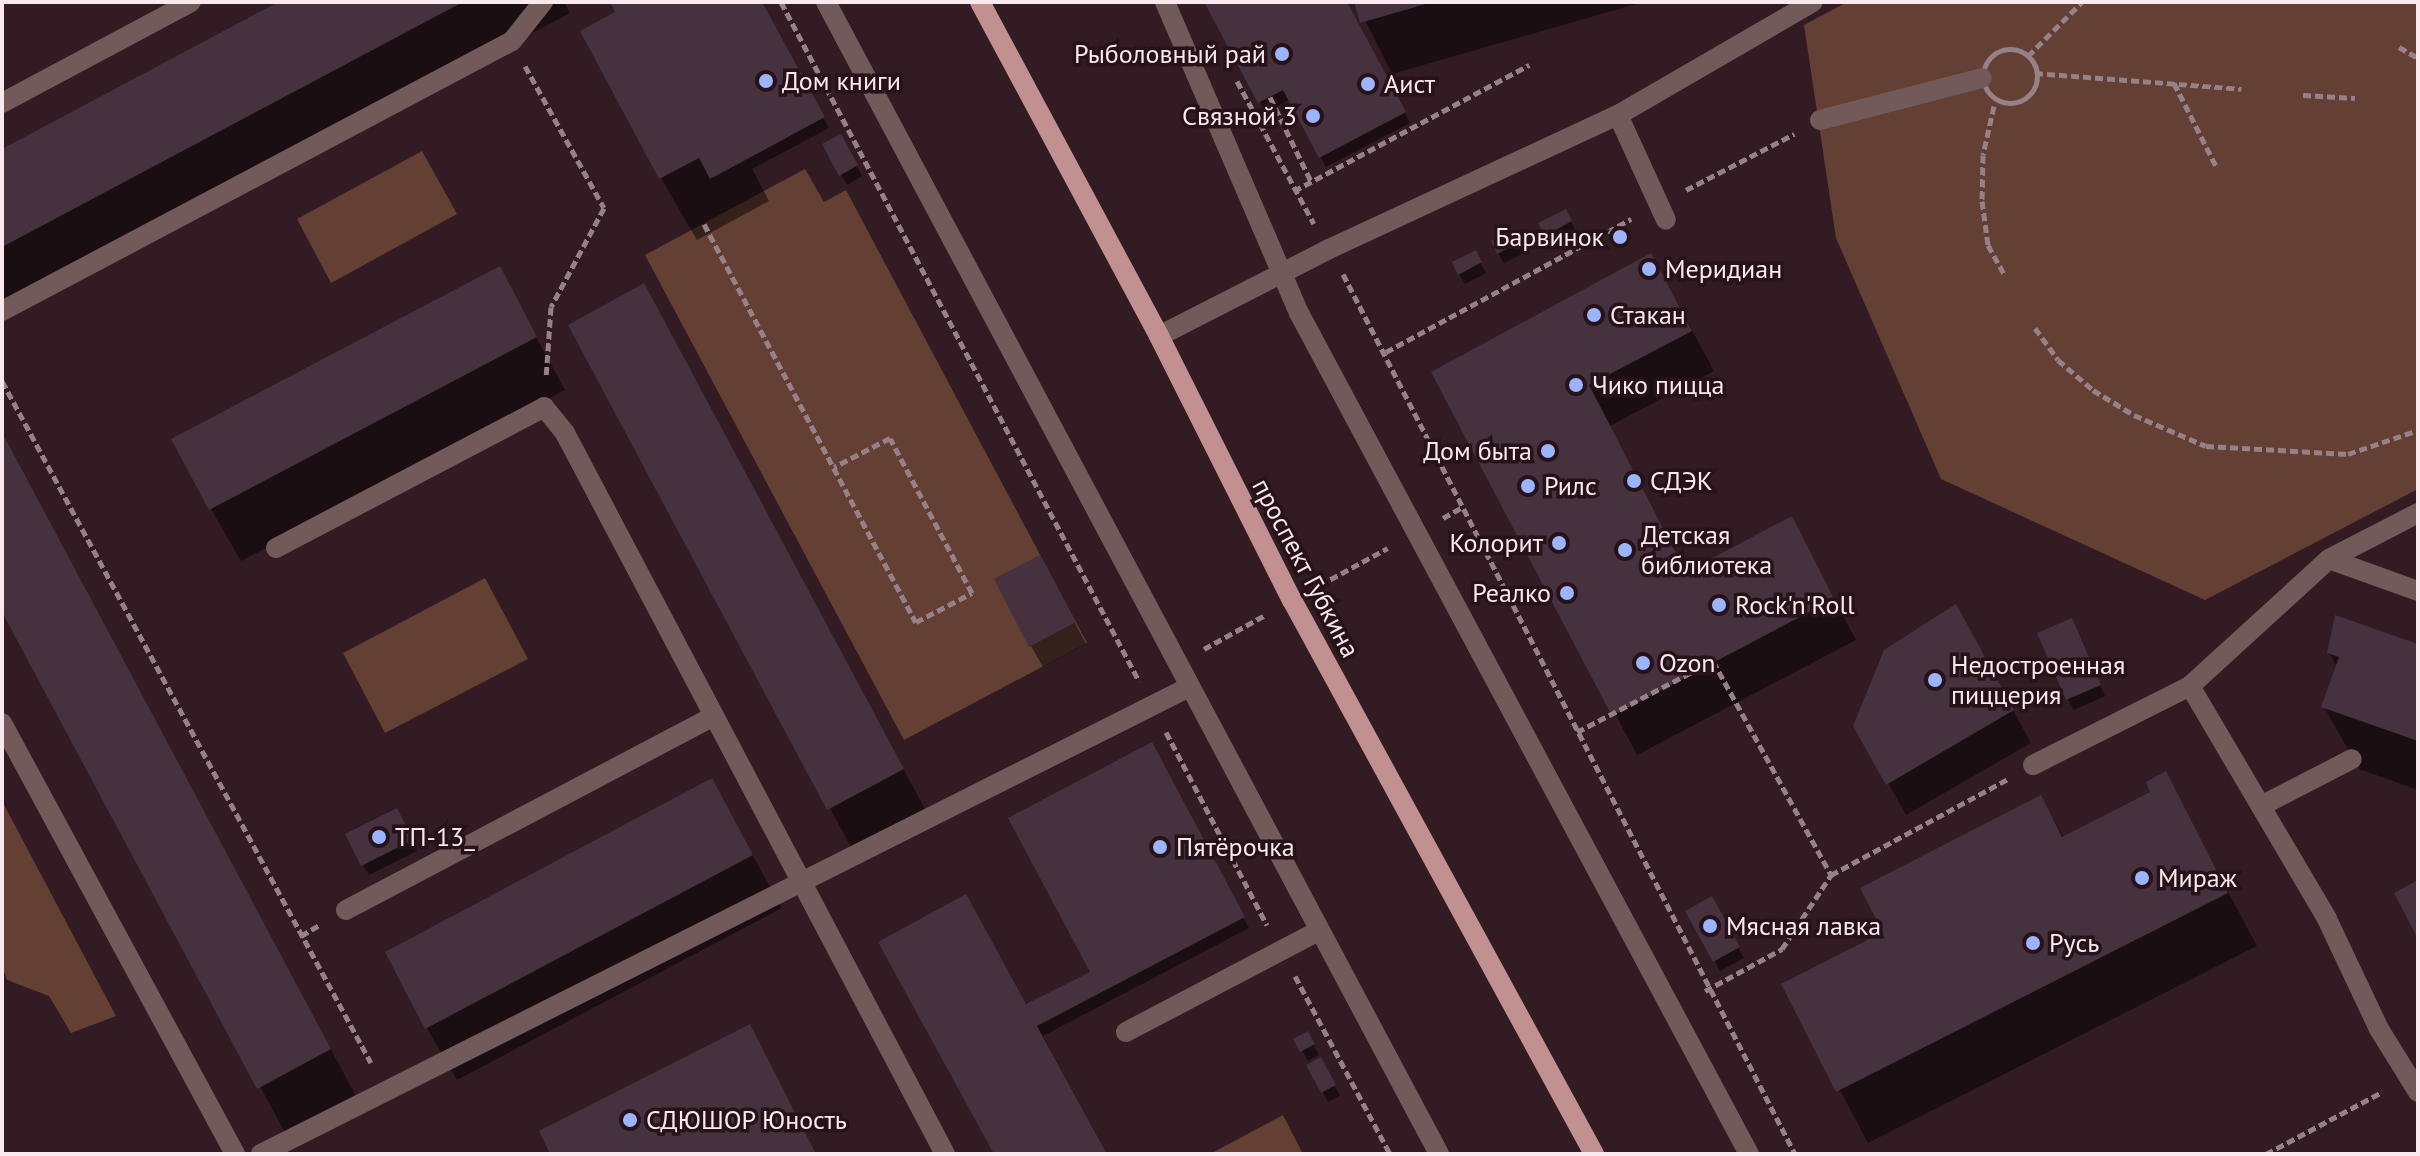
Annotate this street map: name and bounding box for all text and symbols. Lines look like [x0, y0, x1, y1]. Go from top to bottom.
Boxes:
place label: Рыболовный рай [1074, 38, 1266, 70]
marker: Рыболовный рай [1273, 45, 1291, 63]
place label: Дом книги [782, 65, 901, 97]
place label: Аист [1384, 68, 1435, 100]
marker: Дом книги [757, 72, 775, 90]
marker: Аист [1359, 75, 1377, 93]
place label: Связной 3 [1182, 100, 1297, 132]
marker: Связной 3 [1304, 107, 1322, 125]
place label: Барвинок [1495, 221, 1604, 253]
marker: Барвинок [1611, 228, 1629, 246]
place label: Меридиан [1665, 253, 1782, 285]
marker: Меридиан [1640, 260, 1658, 278]
place label: Стакан [1610, 299, 1686, 331]
marker: Стакан [1585, 306, 1603, 324]
place label: Чико пицца [1592, 369, 1724, 401]
marker: Чико пицца [1567, 376, 1585, 394]
place label: Дом быта [1423, 435, 1532, 467]
marker: Дом быта [1539, 442, 1557, 460]
place label: СДЭК [1650, 465, 1713, 497]
place label: Рилс [1544, 470, 1597, 502]
marker: СДЭК [1625, 472, 1643, 490]
street label: проспект Губкина [1246, 473, 1366, 663]
marker: Рилс [1519, 477, 1537, 495]
place label: Детская библиотека [1641, 519, 1772, 580]
place label: Колорит [1449, 527, 1543, 559]
marker: Колорит [1550, 534, 1568, 552]
marker: Детская библиотека [1616, 541, 1634, 559]
place label: Реалко [1472, 577, 1551, 609]
marker: Реалко [1558, 584, 1576, 602]
place label: Rock'n'Roll [1735, 589, 1855, 621]
marker: Rock'n'Roll [1710, 596, 1728, 614]
place label: Ozon [1659, 647, 1716, 679]
place label: Недостроенная пиццерия [1951, 649, 2125, 710]
marker: Ozon [1634, 654, 1652, 672]
marker: Недостроенная пиццерия [1926, 671, 1944, 689]
place label: ТП-13_ [395, 821, 475, 853]
marker: ТП-13_ [370, 828, 388, 846]
place label: Пятёрочка [1176, 831, 1295, 863]
marker: Пятёрочка [1151, 838, 1169, 856]
place label: Мираж [2158, 862, 2237, 894]
marker: Мираж [2133, 869, 2151, 887]
place label: Мясная лавка [1726, 910, 1881, 942]
marker: Мясная лавка [1701, 917, 1719, 935]
place label: Русь [2049, 927, 2099, 959]
marker: Русь [2024, 934, 2042, 952]
place label: СДЮШОР Юность [646, 1104, 848, 1136]
marker: СДЮШОР Юность [621, 1111, 639, 1129]

